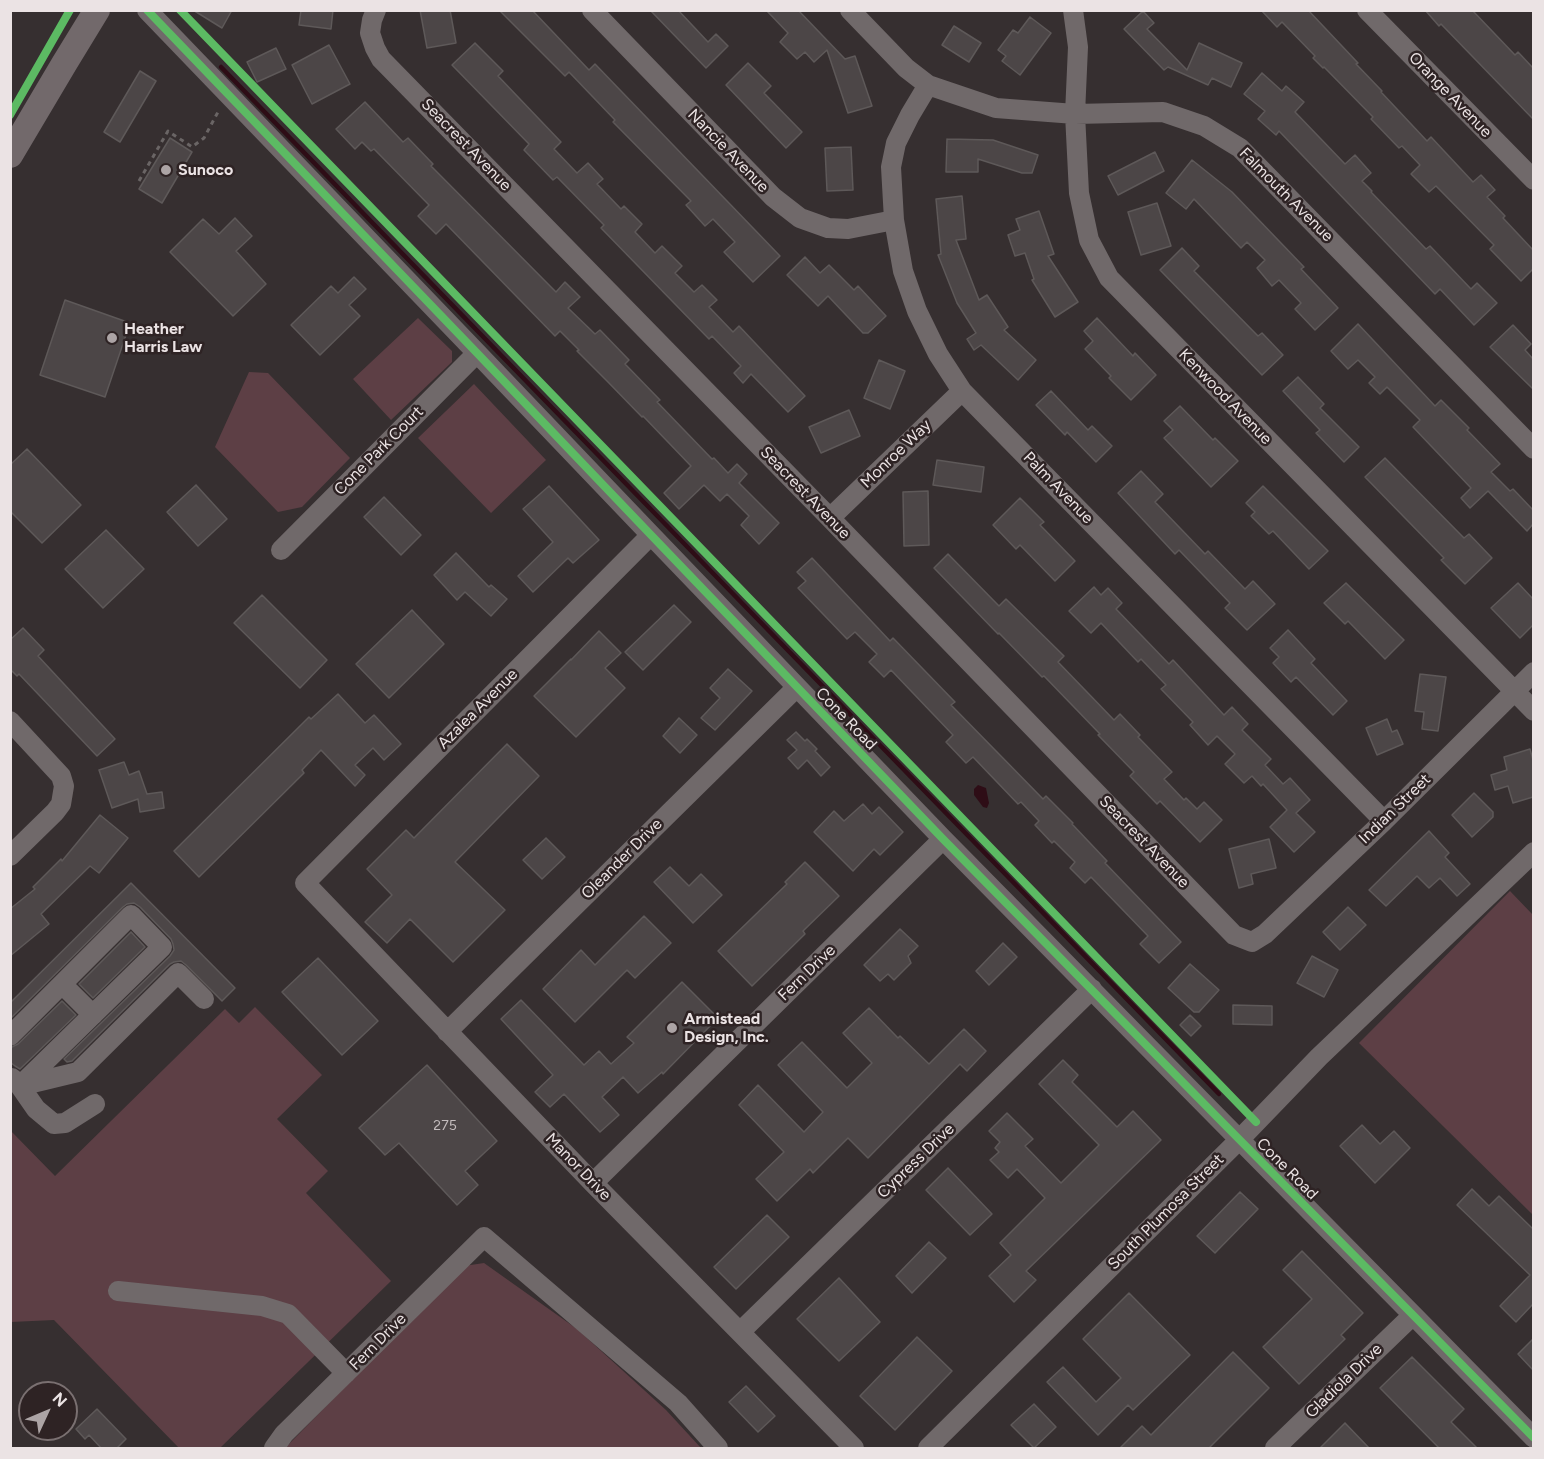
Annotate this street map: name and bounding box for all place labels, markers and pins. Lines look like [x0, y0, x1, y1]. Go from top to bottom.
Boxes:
place label: Sunoco [178, 160, 233, 180]
marker: Sunoco [159, 163, 173, 177]
place label: Heather Harris Law [124, 319, 202, 357]
marker: Heather Harris Law [105, 331, 119, 345]
place label: Armistead Design, Inc. [684, 1009, 769, 1047]
marker: Armistead Design, Inc. [665, 1021, 679, 1035]

